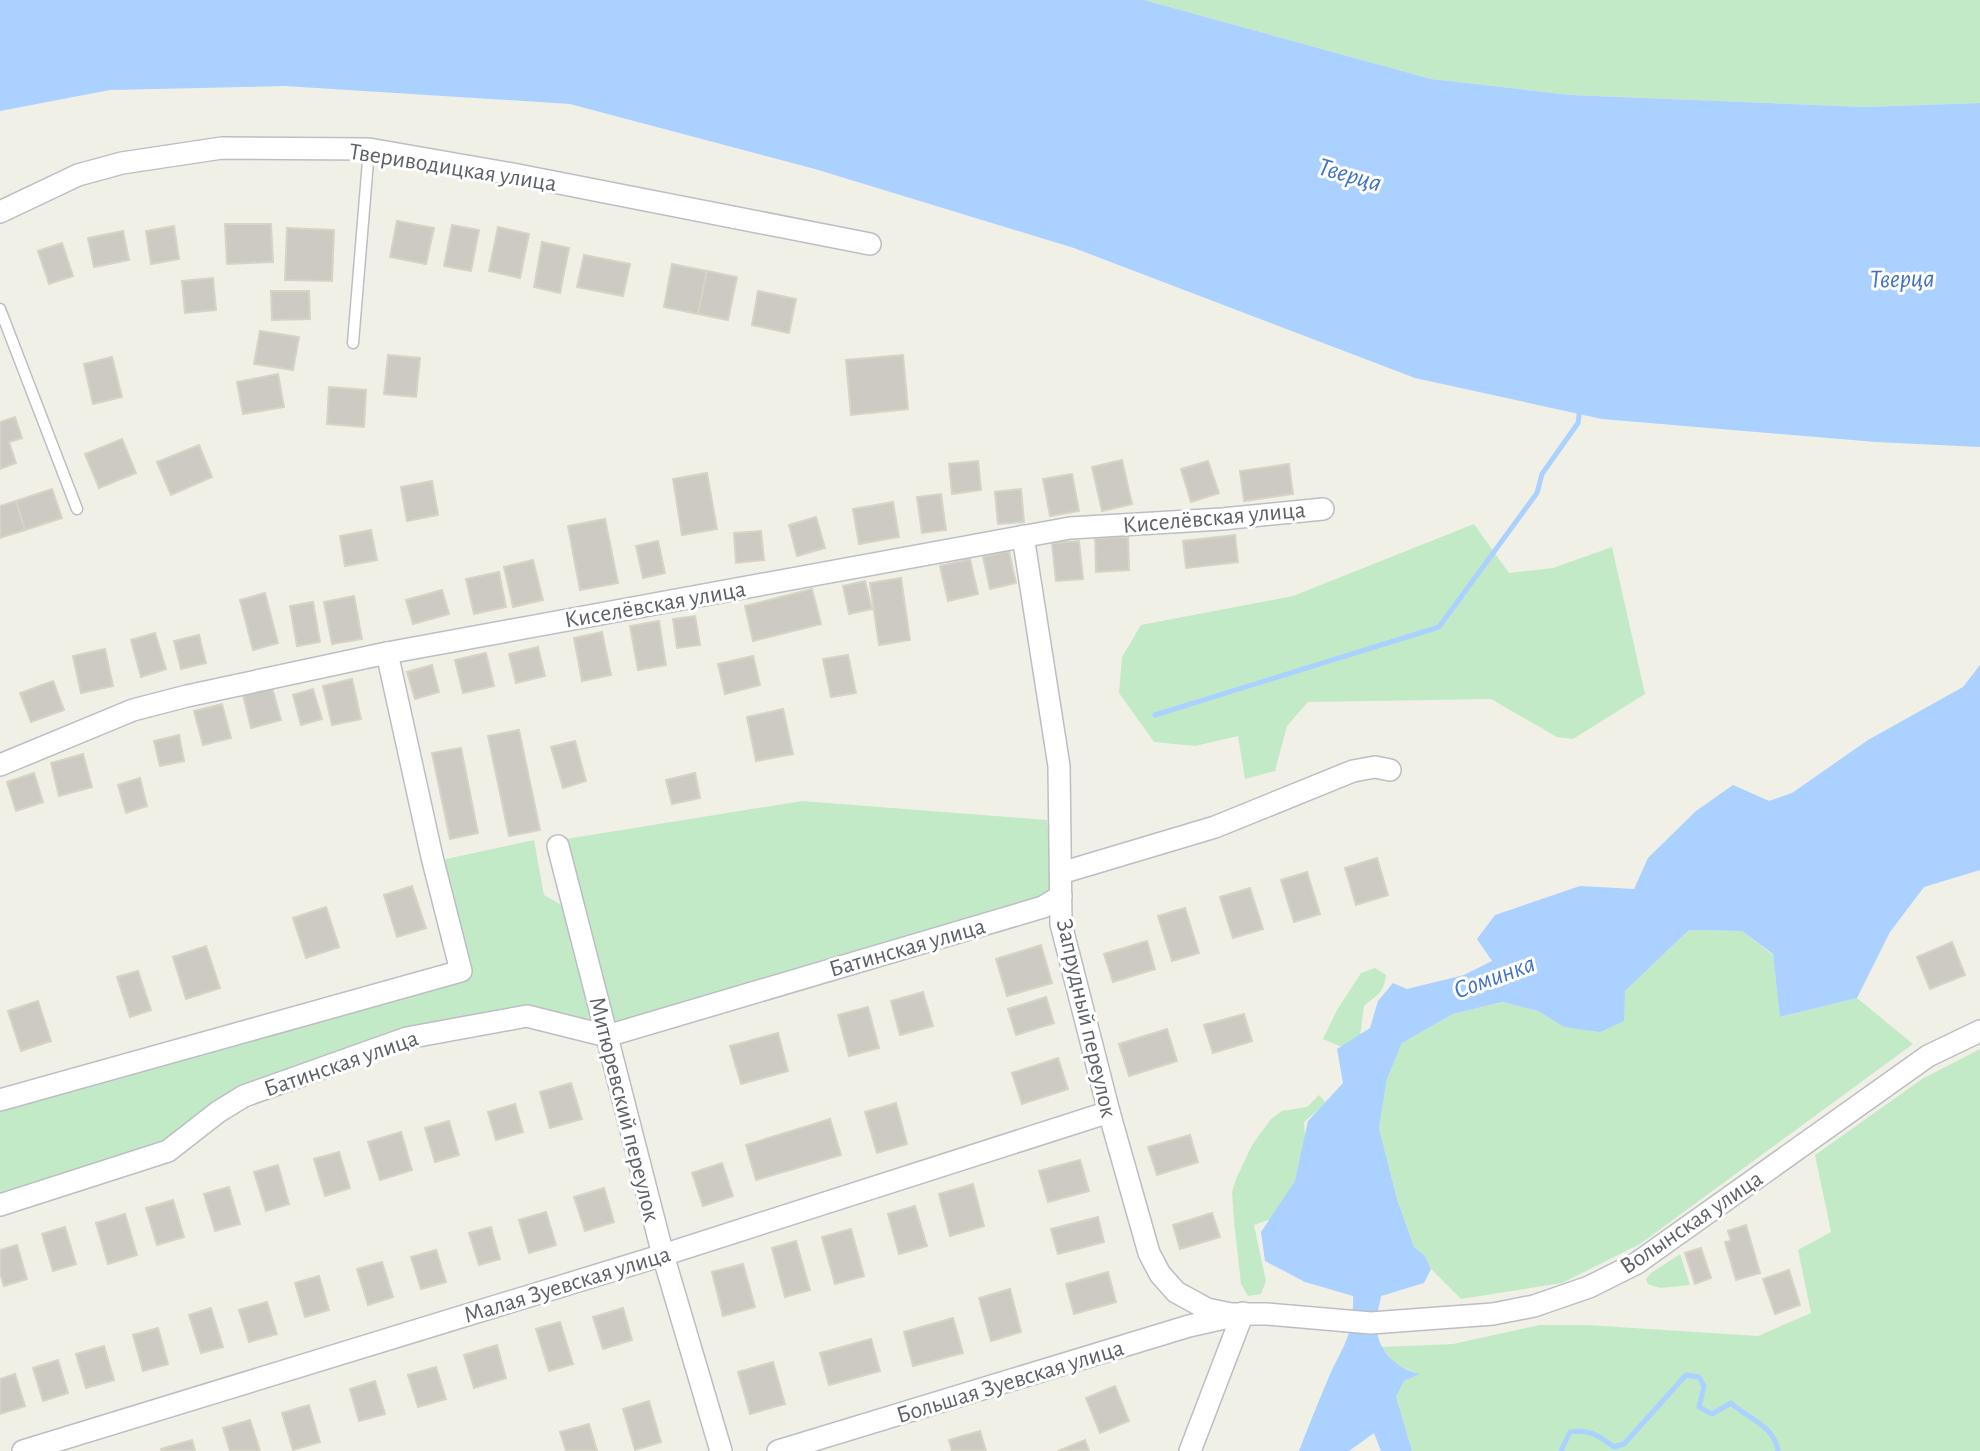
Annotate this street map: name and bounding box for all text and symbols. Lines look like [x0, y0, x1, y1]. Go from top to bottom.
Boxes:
street label: Твериводицкая улица [347, 140, 558, 196]
water label: Тверца [1315, 154, 1384, 196]
water label: Тверца [1869, 265, 1935, 293]
street label: Киселёвская улица [1122, 498, 1307, 538]
street label: Киселёвская улица [563, 577, 748, 633]
street label: Батинская улица [826, 914, 988, 982]
street label: Запрудный переулок [1052, 917, 1121, 1120]
water label: Соминка [1450, 950, 1539, 1004]
street label: Митюревский переулок [584, 994, 664, 1224]
street label: Батинская улица [261, 1026, 422, 1102]
street label: Волынская улица [1616, 1166, 1767, 1279]
street label: Малая Зуевская улица [461, 1242, 674, 1328]
street label: Большая Зуевская улица [894, 1336, 1127, 1428]

